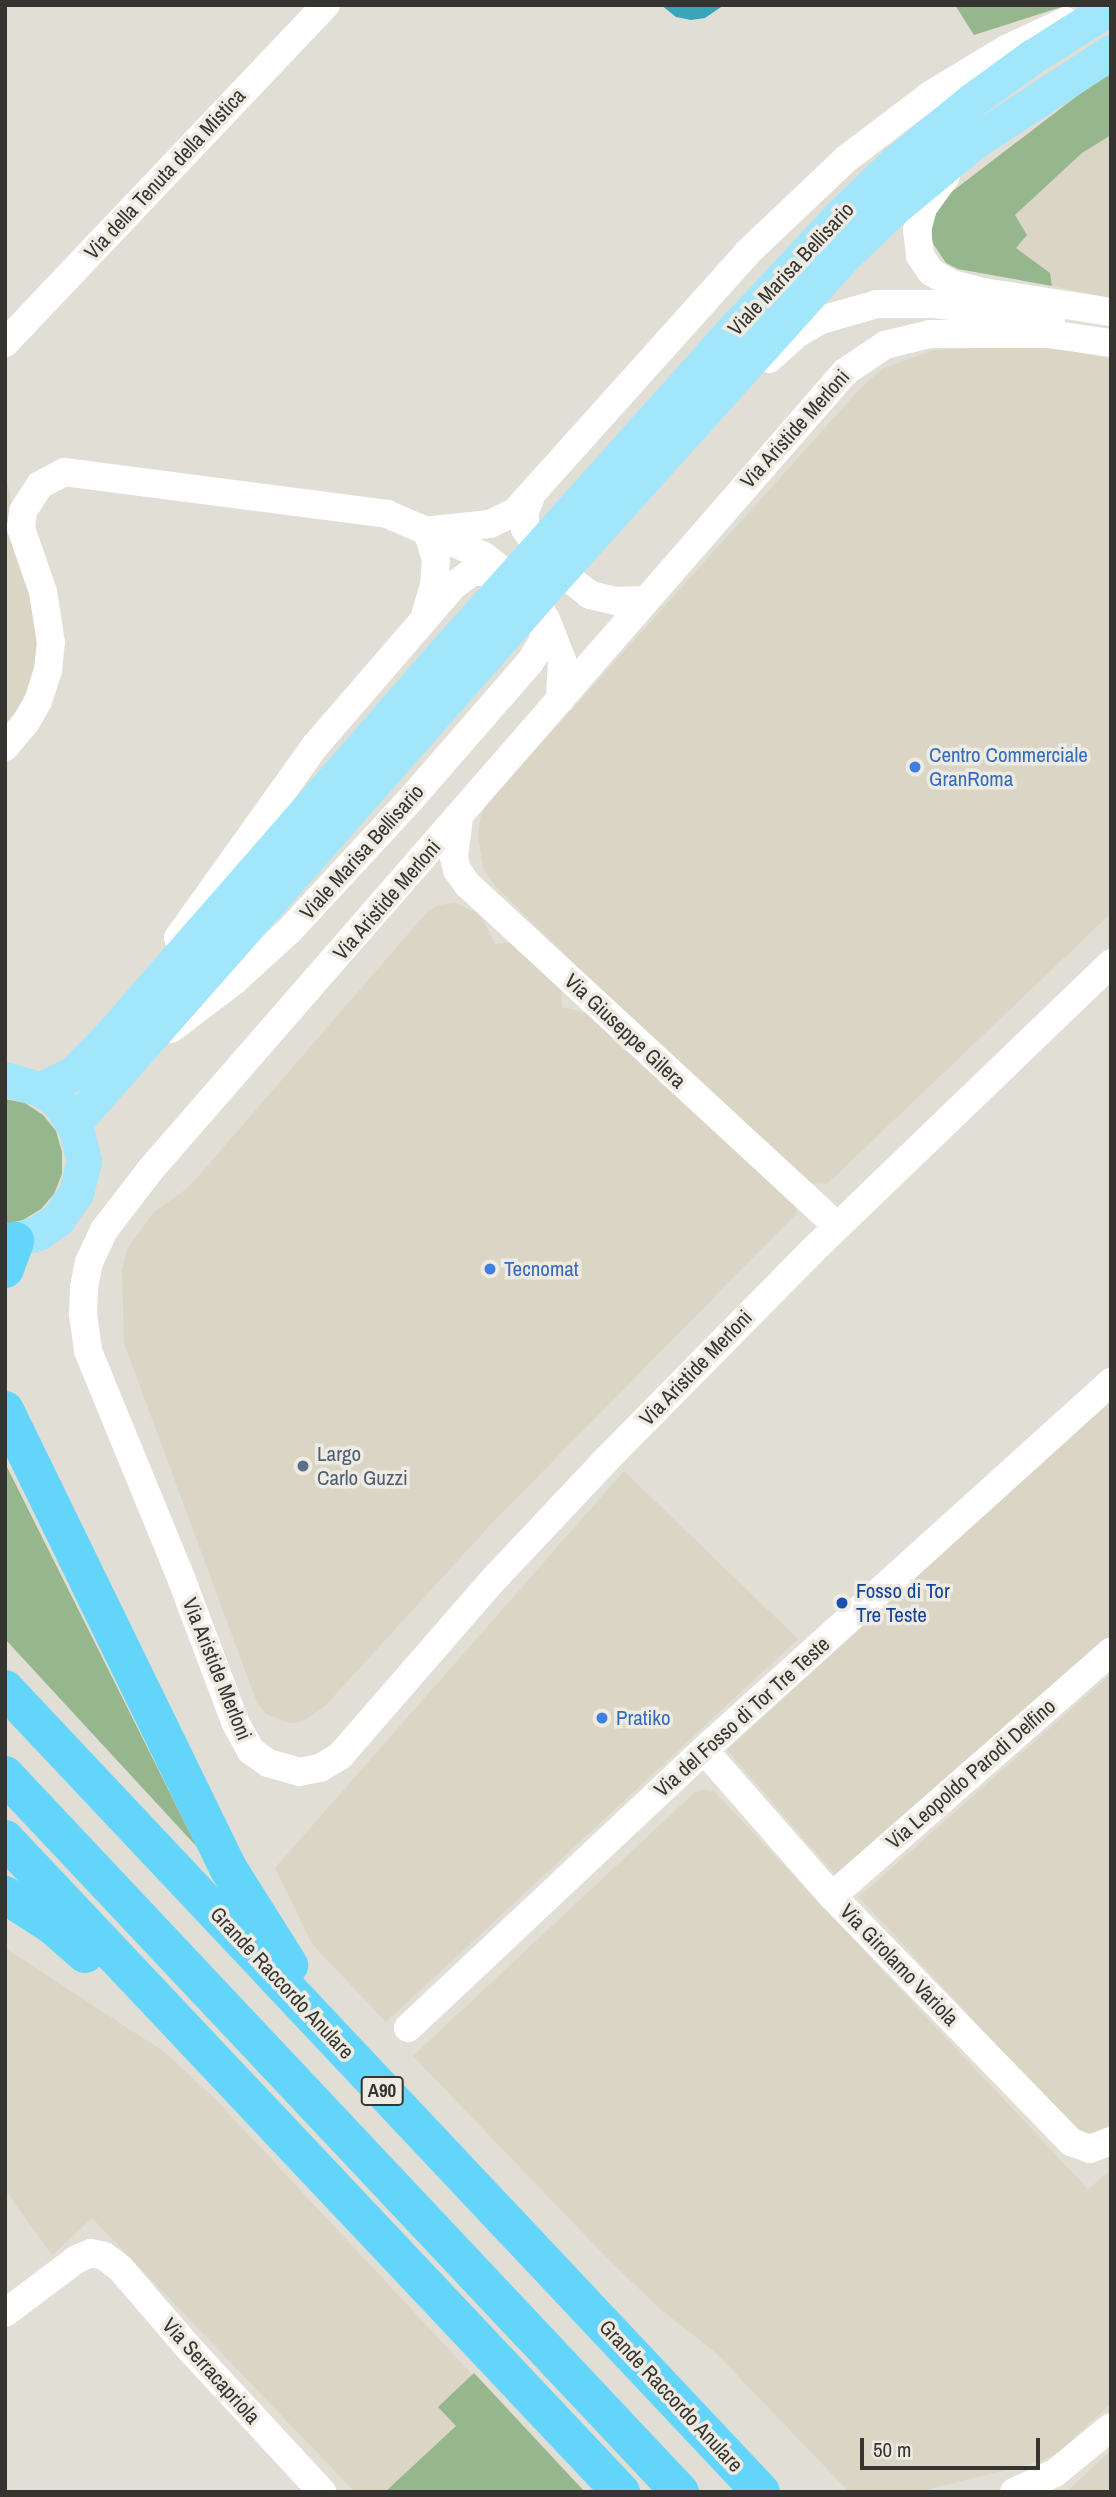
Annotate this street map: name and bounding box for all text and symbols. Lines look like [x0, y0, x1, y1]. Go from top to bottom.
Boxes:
street label: Via della Tenuta della Mistica [79, 83, 251, 265]
street label: Viale Marisa Bellisario [723, 197, 859, 341]
street label: Via Aristide Merloni [735, 364, 855, 494]
place label: Centro Commerciale GranRoma [929, 742, 1088, 792]
marker: Centro Commerciale GranRoma [907, 759, 923, 775]
street label: Viale Marisa Bellisario [295, 779, 429, 925]
street label: Via Aristide Merloni [328, 834, 446, 966]
street label: Via Giuseppe Gilera [559, 968, 691, 1094]
place label: Tecnomat [504, 1256, 579, 1282]
marker: Tecnomat [482, 1261, 498, 1277]
street label: Via Aristide Merloni [634, 1305, 758, 1431]
place label: Largo Carlo Guzzi [317, 1441, 408, 1491]
marker: Largo Carlo Guzzi [295, 1458, 311, 1474]
place label: Fosso di Tor Tre Teste [856, 1578, 950, 1628]
street label: Via Aristide Merloni [177, 1594, 257, 1744]
marker: Fosso di Tor Tre Teste [834, 1595, 850, 1611]
street label: Via del Fosso di Tor Tre Teste [649, 1631, 835, 1803]
street label: Via Leopoldo Parodi Delfino [881, 1694, 1061, 1854]
place label: Pratiko [616, 1705, 671, 1731]
marker: Pratiko [594, 1710, 610, 1726]
street label: Via Girolamo Variola [835, 1899, 963, 2031]
street label: Grande Raccordo Anulare [205, 1901, 359, 2065]
road number: A90 [359, 2076, 405, 2106]
street label: Via Serracapriola [157, 2313, 265, 2429]
street label: Grande Raccordo Anulare [594, 2314, 748, 2478]
scale bar [864, 2424, 1044, 2468]
text: 50 m [873, 2435, 911, 2464]

